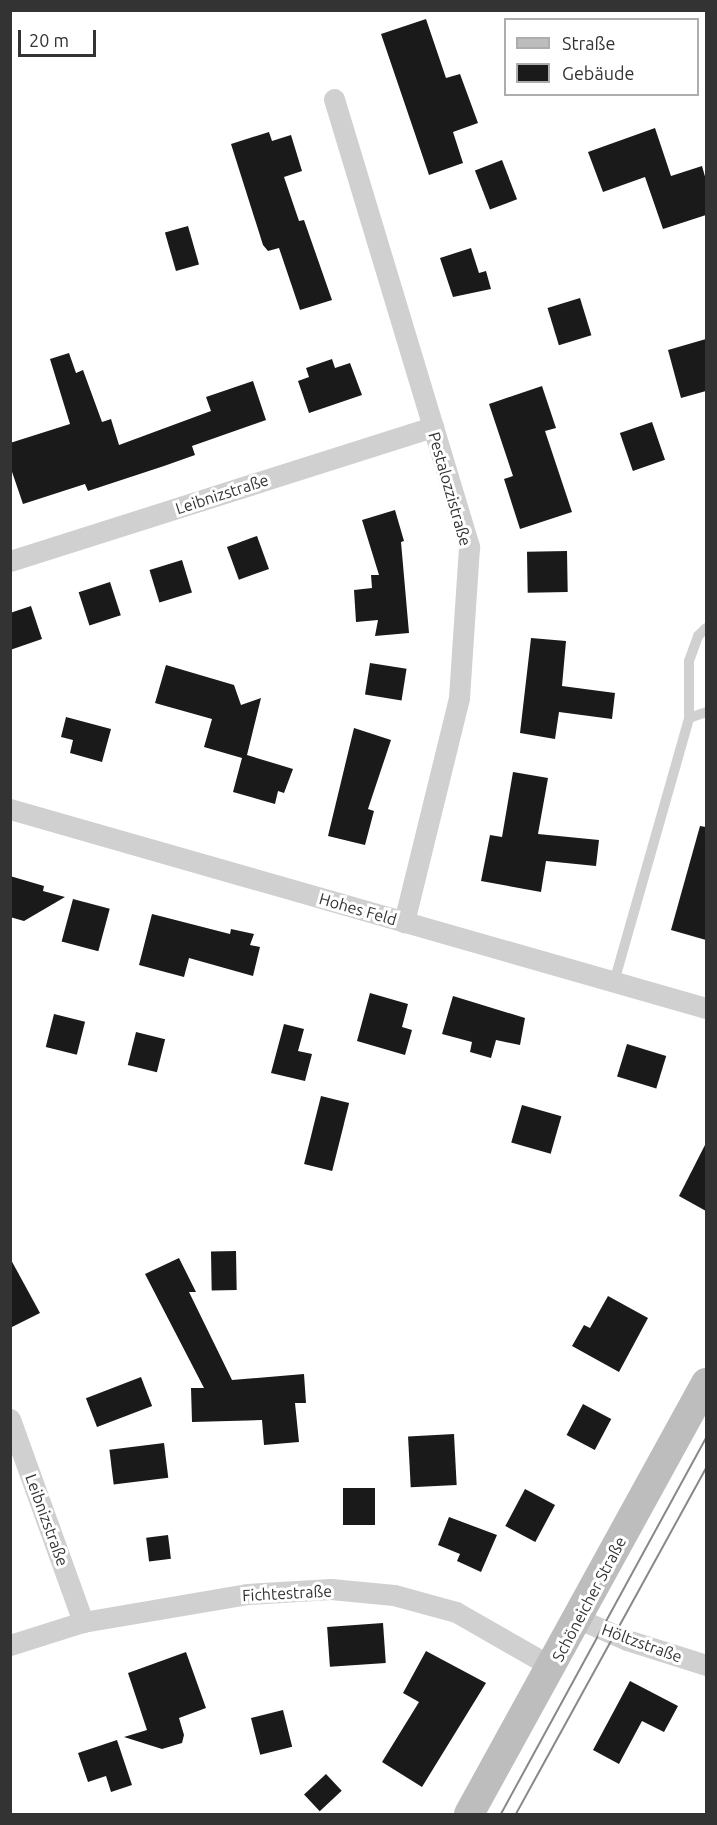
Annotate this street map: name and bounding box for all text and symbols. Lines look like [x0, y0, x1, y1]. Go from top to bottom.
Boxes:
scale bar [21, 18, 99, 56]
legend [504, 18, 699, 96]
text: 20 m [29, 30, 69, 50]
text: Straße [562, 33, 615, 53]
text: Gebäude [562, 63, 634, 83]
street label: Pestalozzistraße [425, 430, 475, 548]
street label: Leibnizstraße [173, 470, 271, 518]
street label: Hohes Feld [317, 889, 399, 929]
street label: Leibnizstraße [21, 1471, 73, 1569]
street label: Schöneicher Straße [548, 1533, 630, 1665]
street label: Fichtestraße [242, 1581, 332, 1605]
street label: Höltzstraße [599, 1620, 685, 1666]

